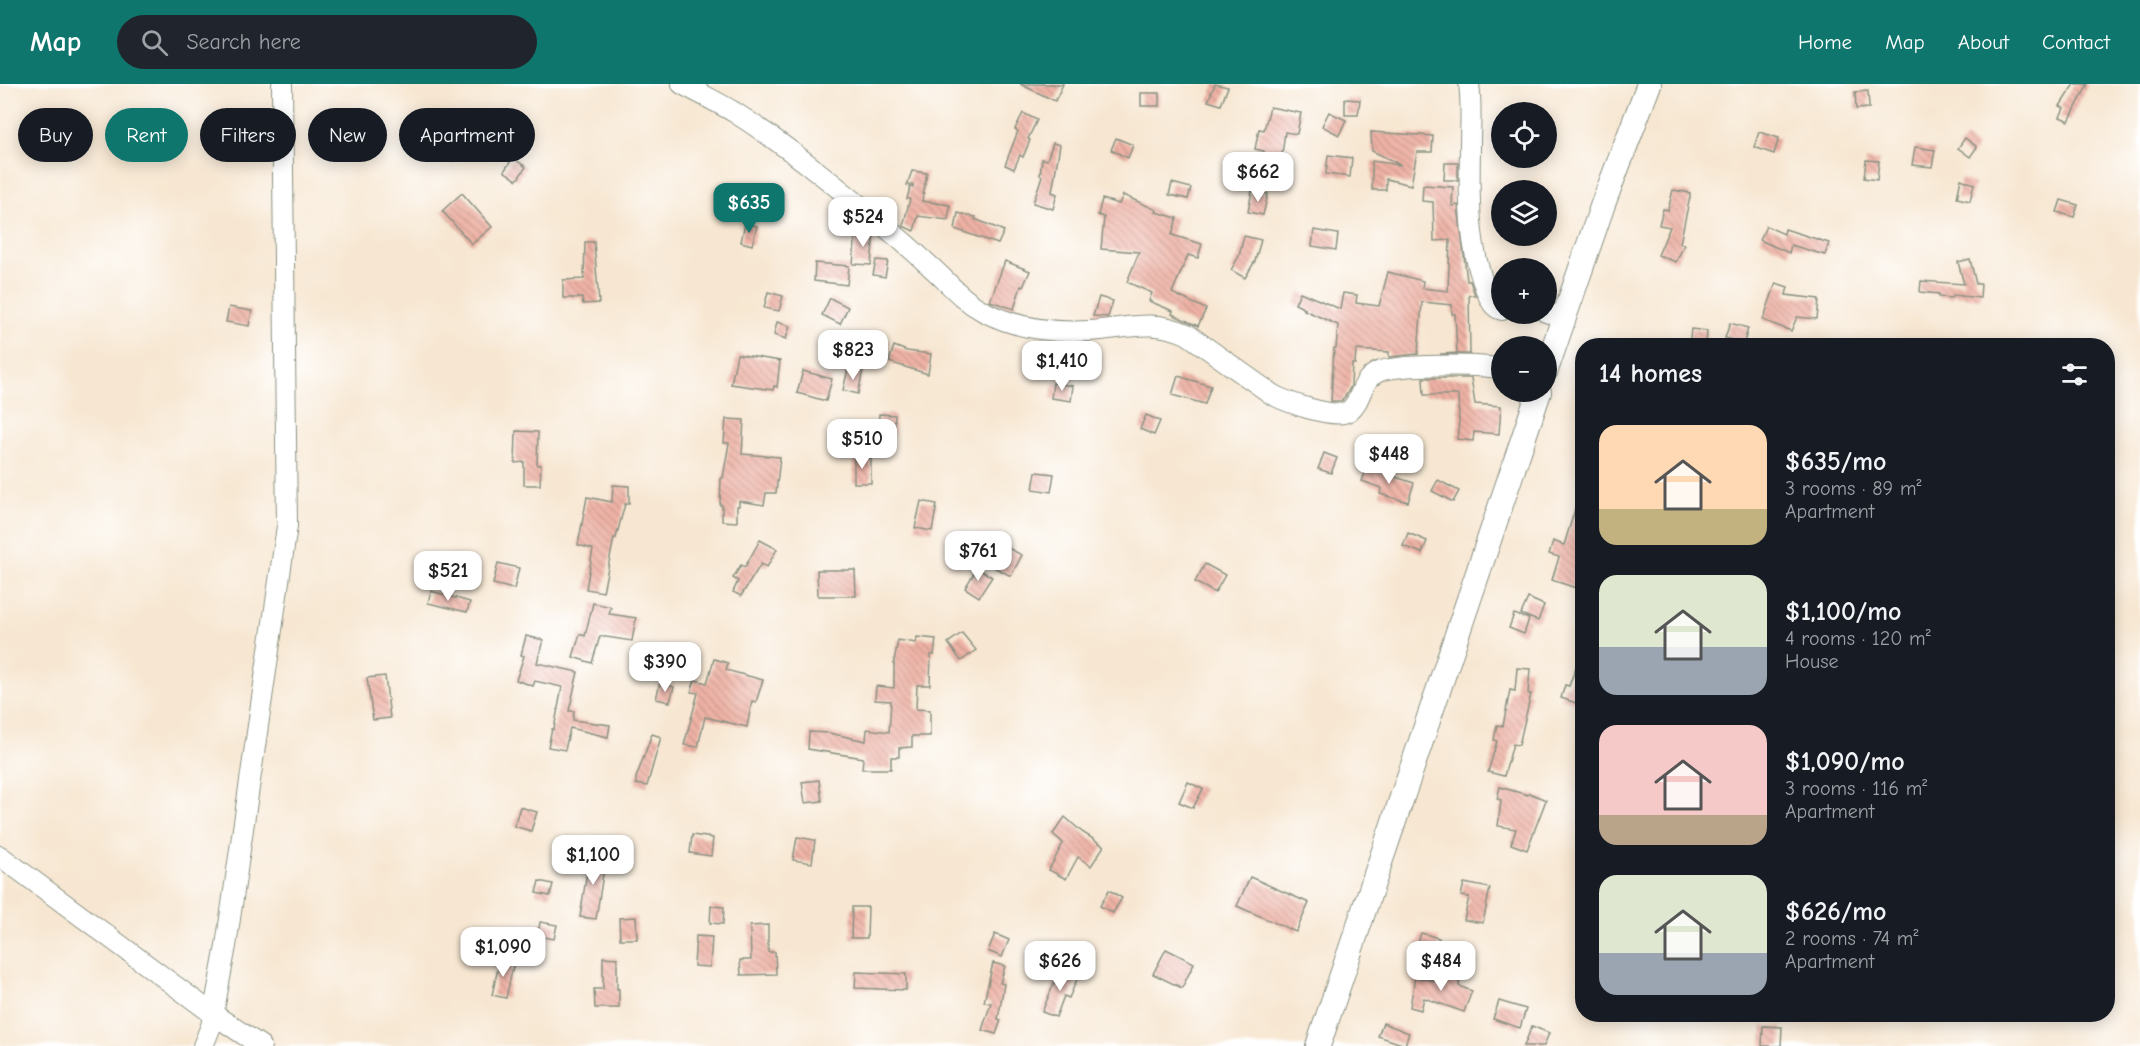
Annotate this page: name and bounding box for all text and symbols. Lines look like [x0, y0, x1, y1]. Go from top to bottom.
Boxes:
search box [117, 15, 537, 69]
text: Map [30, 26, 81, 58]
icon: search [138, 26, 171, 59]
text: Search here [186, 29, 301, 55]
text: Home [1798, 30, 1852, 54]
text: Map [1885, 30, 1925, 54]
text: About [1958, 30, 2009, 54]
text: Contact [2042, 30, 2110, 54]
map controls [1491, 102, 1557, 402]
button: locate [1491, 102, 1557, 168]
chip: Buy [18, 108, 93, 162]
chip: Rent [105, 108, 188, 162]
chip: Filters [200, 108, 296, 162]
chip: New [308, 108, 387, 162]
chip: Apartment [399, 108, 535, 162]
pin: $662 [1222, 152, 1294, 203]
text: $662 [1237, 160, 1279, 183]
button: layers [1491, 180, 1557, 246]
pin: $635 [713, 183, 785, 234]
text: $635 [728, 191, 770, 214]
pin: $524 [827, 197, 899, 248]
text: $524 [842, 205, 884, 228]
button: + [1491, 258, 1557, 324]
pin: $823 [817, 330, 889, 381]
button: − [1491, 336, 1557, 402]
text: $823 [832, 338, 874, 361]
pin: $1,410 [1013, 341, 1111, 392]
text: $1,410 [1036, 349, 1088, 372]
icon: filters [2058, 358, 2091, 391]
text: 14 homes [1599, 359, 1702, 389]
pin: $510 [826, 419, 898, 470]
text: $510 [841, 427, 883, 450]
pin: $448 [1353, 434, 1425, 485]
text: $448 [1368, 442, 1410, 465]
text: $635/mo [1785, 447, 1886, 477]
icon: home [1647, 449, 1719, 521]
text: 3 rooms · 89 m² [1785, 477, 1921, 500]
text: Apartment [1785, 500, 1875, 523]
pin: $761 [942, 531, 1014, 582]
text: $761 [959, 539, 997, 562]
pin: $521 [412, 551, 484, 602]
text: $521 [428, 559, 468, 582]
text: $1,100/mo [1785, 597, 1901, 627]
icon: home [1647, 599, 1719, 671]
text: 4 rooms · 120 m² [1785, 627, 1931, 650]
pin: $390 [629, 642, 701, 693]
text: $390 [643, 650, 687, 673]
text: House [1785, 650, 1839, 673]
text: $1,090/mo [1785, 747, 1905, 777]
icon: home [1647, 749, 1719, 821]
text: 3 rooms · 116 m² [1785, 777, 1927, 800]
text: Apartment [1785, 800, 1875, 823]
pin: $1,100 [544, 835, 642, 886]
text: $1,100 [566, 843, 620, 866]
text: $626/mo [1785, 897, 1886, 927]
icon: home [1647, 899, 1719, 971]
pin: $1,090 [454, 927, 552, 978]
text: 2 rooms · 74 m² [1785, 927, 1918, 950]
text: $1,090 [474, 935, 532, 958]
pin: $626 [1024, 941, 1096, 992]
pin: $484 [1405, 941, 1477, 992]
text: $626 [1039, 949, 1081, 972]
text: $484 [1420, 949, 1462, 972]
text: Apartment [1785, 950, 1875, 973]

